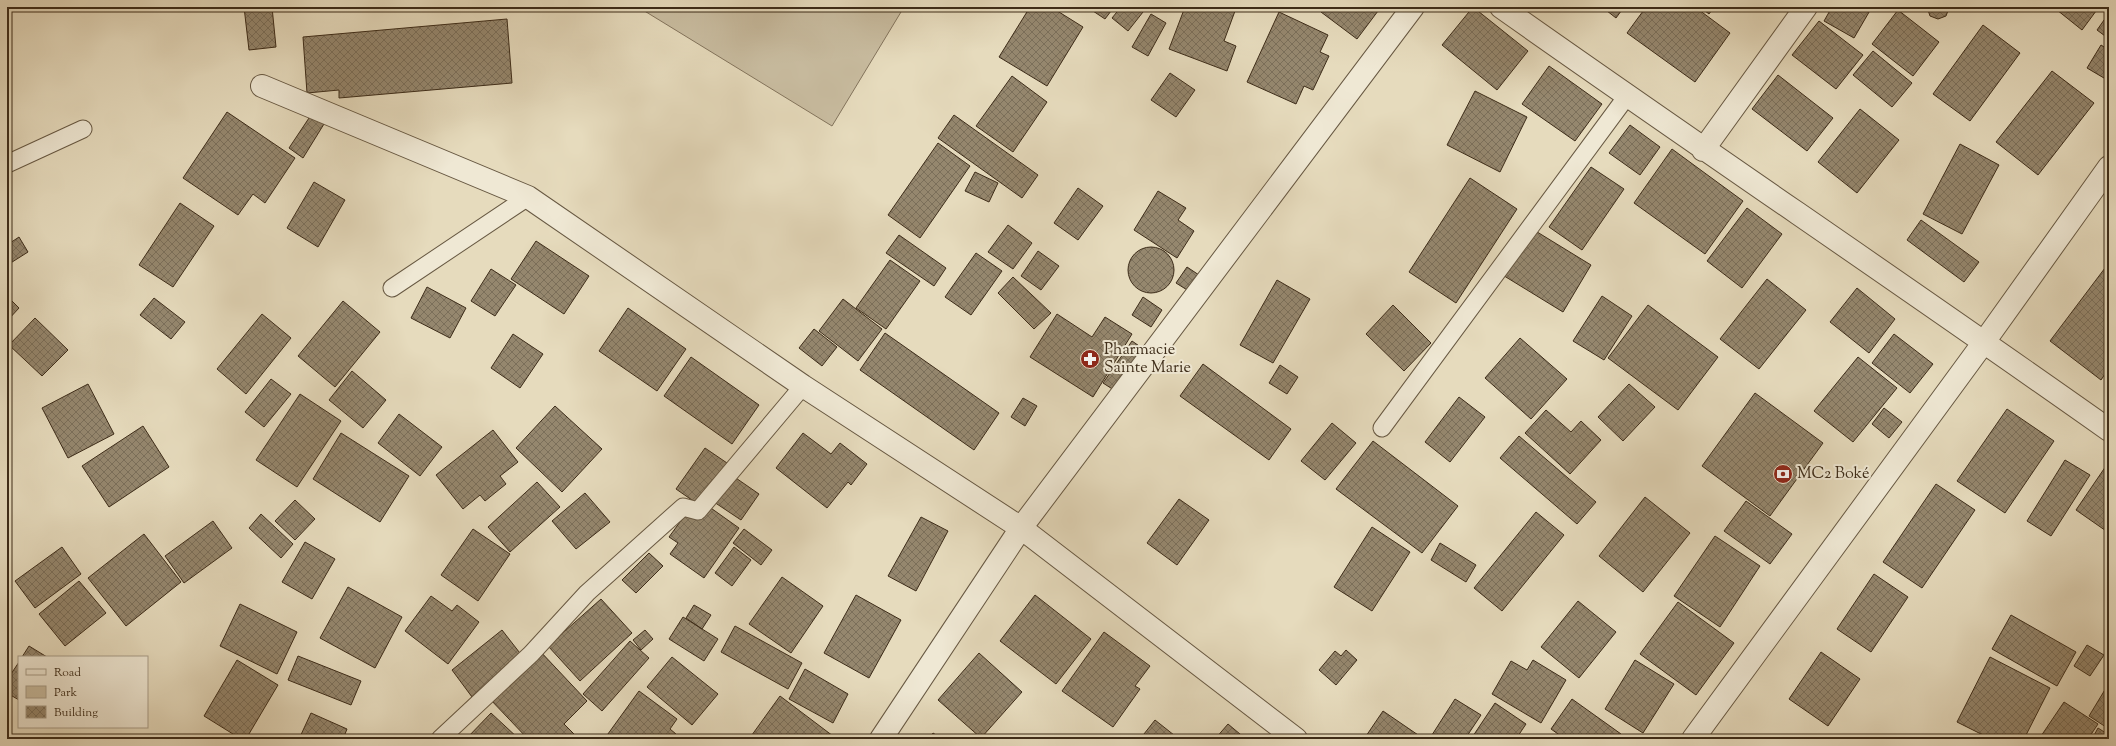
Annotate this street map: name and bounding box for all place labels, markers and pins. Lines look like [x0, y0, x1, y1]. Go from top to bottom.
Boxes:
place label: Pharmacie Sainte Marie [1104, 339, 1191, 380]
pharmacy icon: Pharmacie Sainte Marie [1079, 348, 1101, 370]
bank icon: MC2 Boké [1772, 463, 1794, 485]
place label: MC2 Boké [1797, 463, 1870, 486]

